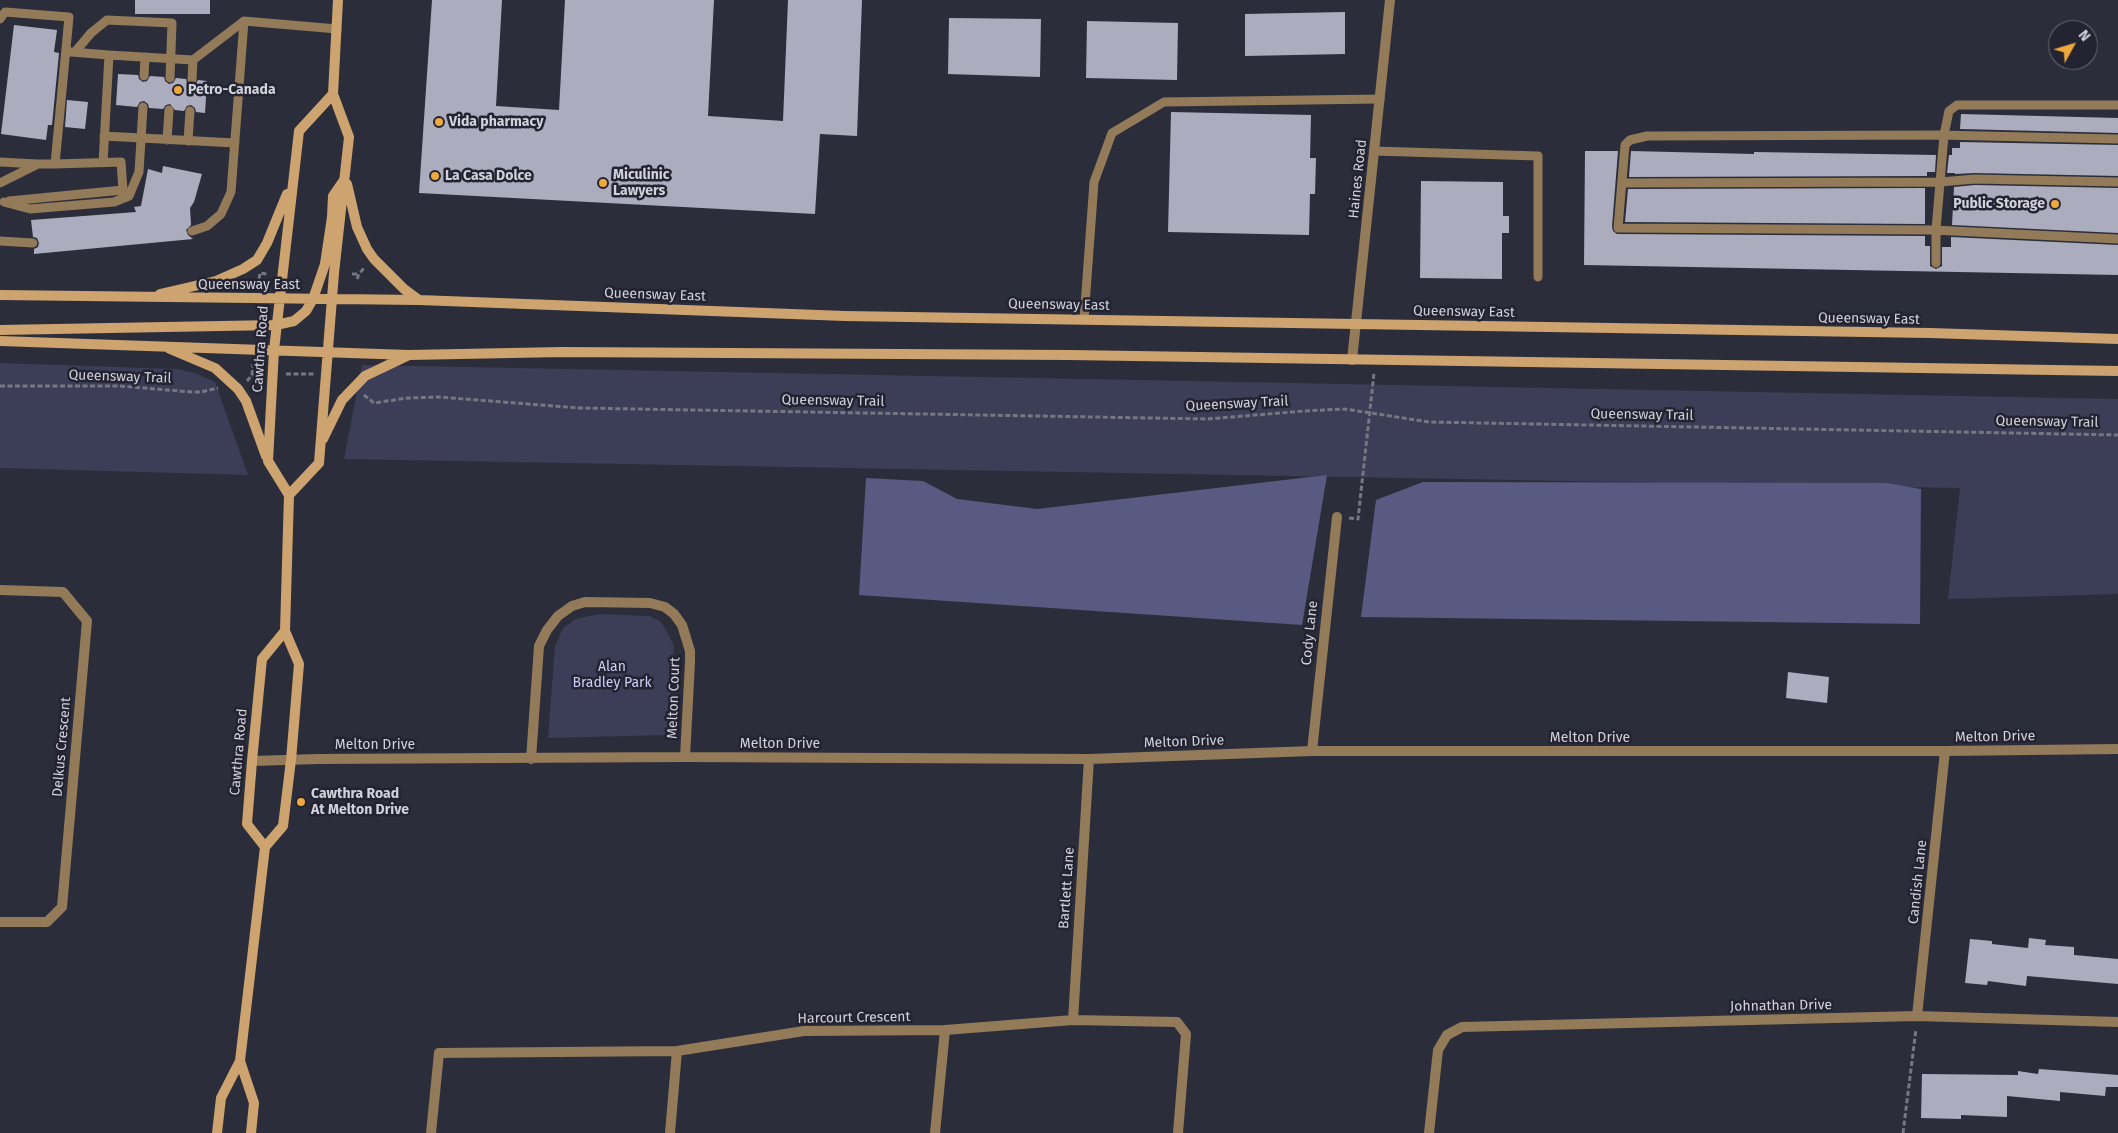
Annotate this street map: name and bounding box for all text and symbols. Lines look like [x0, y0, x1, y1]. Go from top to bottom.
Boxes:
north arrow [2048, 20, 2098, 70]
text: N [2075, 27, 2094, 45]
place label: Petro-Canada [188, 82, 276, 98]
marker: Petro-Canada [172, 84, 184, 96]
place label: Vida pharmacy [449, 114, 543, 130]
marker: Vida pharmacy [433, 116, 445, 128]
street label: Haines Road [1345, 139, 1371, 219]
place label: Miculinic Lawyers [613, 167, 669, 200]
place label: La Casa Dolce [445, 168, 532, 184]
marker: La Casa Dolce [429, 170, 441, 182]
marker: Miculinic Lawyers [597, 177, 609, 189]
place label: Public Storage [1953, 196, 2045, 212]
marker: Public Storage [2049, 198, 2061, 210]
street label: Queensway East [198, 277, 300, 293]
street label: Queensway East [604, 285, 706, 305]
street label: Queensway East [1008, 296, 1110, 314]
street label: Queensway East [1413, 303, 1515, 321]
street label: Cawthra Road [250, 305, 272, 393]
street label: Queensway East [1818, 310, 1920, 328]
street label: Queensway Trail [68, 367, 172, 387]
street label: Queensway Trail [781, 392, 885, 410]
street label: Queensway Trail [1185, 393, 1289, 415]
street label: Queensway Trail [1590, 406, 1694, 424]
street label: Queensway Trail [1995, 413, 2099, 431]
street label: Cody Lane [1298, 600, 1322, 666]
street label: Melton Court [664, 657, 684, 739]
park label: Alan Bradley Park [572, 659, 652, 692]
street label: Delkus Crescent [49, 696, 75, 798]
street label: Cawthra Road [227, 708, 251, 796]
street label: Melton Drive [1955, 728, 2035, 746]
street label: Melton Drive [1550, 730, 1630, 746]
street label: Melton Drive [1144, 732, 1224, 752]
street label: Melton Drive [740, 736, 820, 752]
street label: Melton Drive [335, 737, 415, 753]
place label: Cawthra Road At Melton Drive [311, 786, 409, 819]
marker: Cawthra Road At Melton Drive [295, 796, 307, 808]
street label: Candish Lane [1905, 839, 1931, 925]
street label: Bartlett Lane [1056, 846, 1078, 930]
street label: Johnathan Drive [1730, 997, 1832, 1015]
street label: Harcourt Crescent [797, 1009, 911, 1027]

